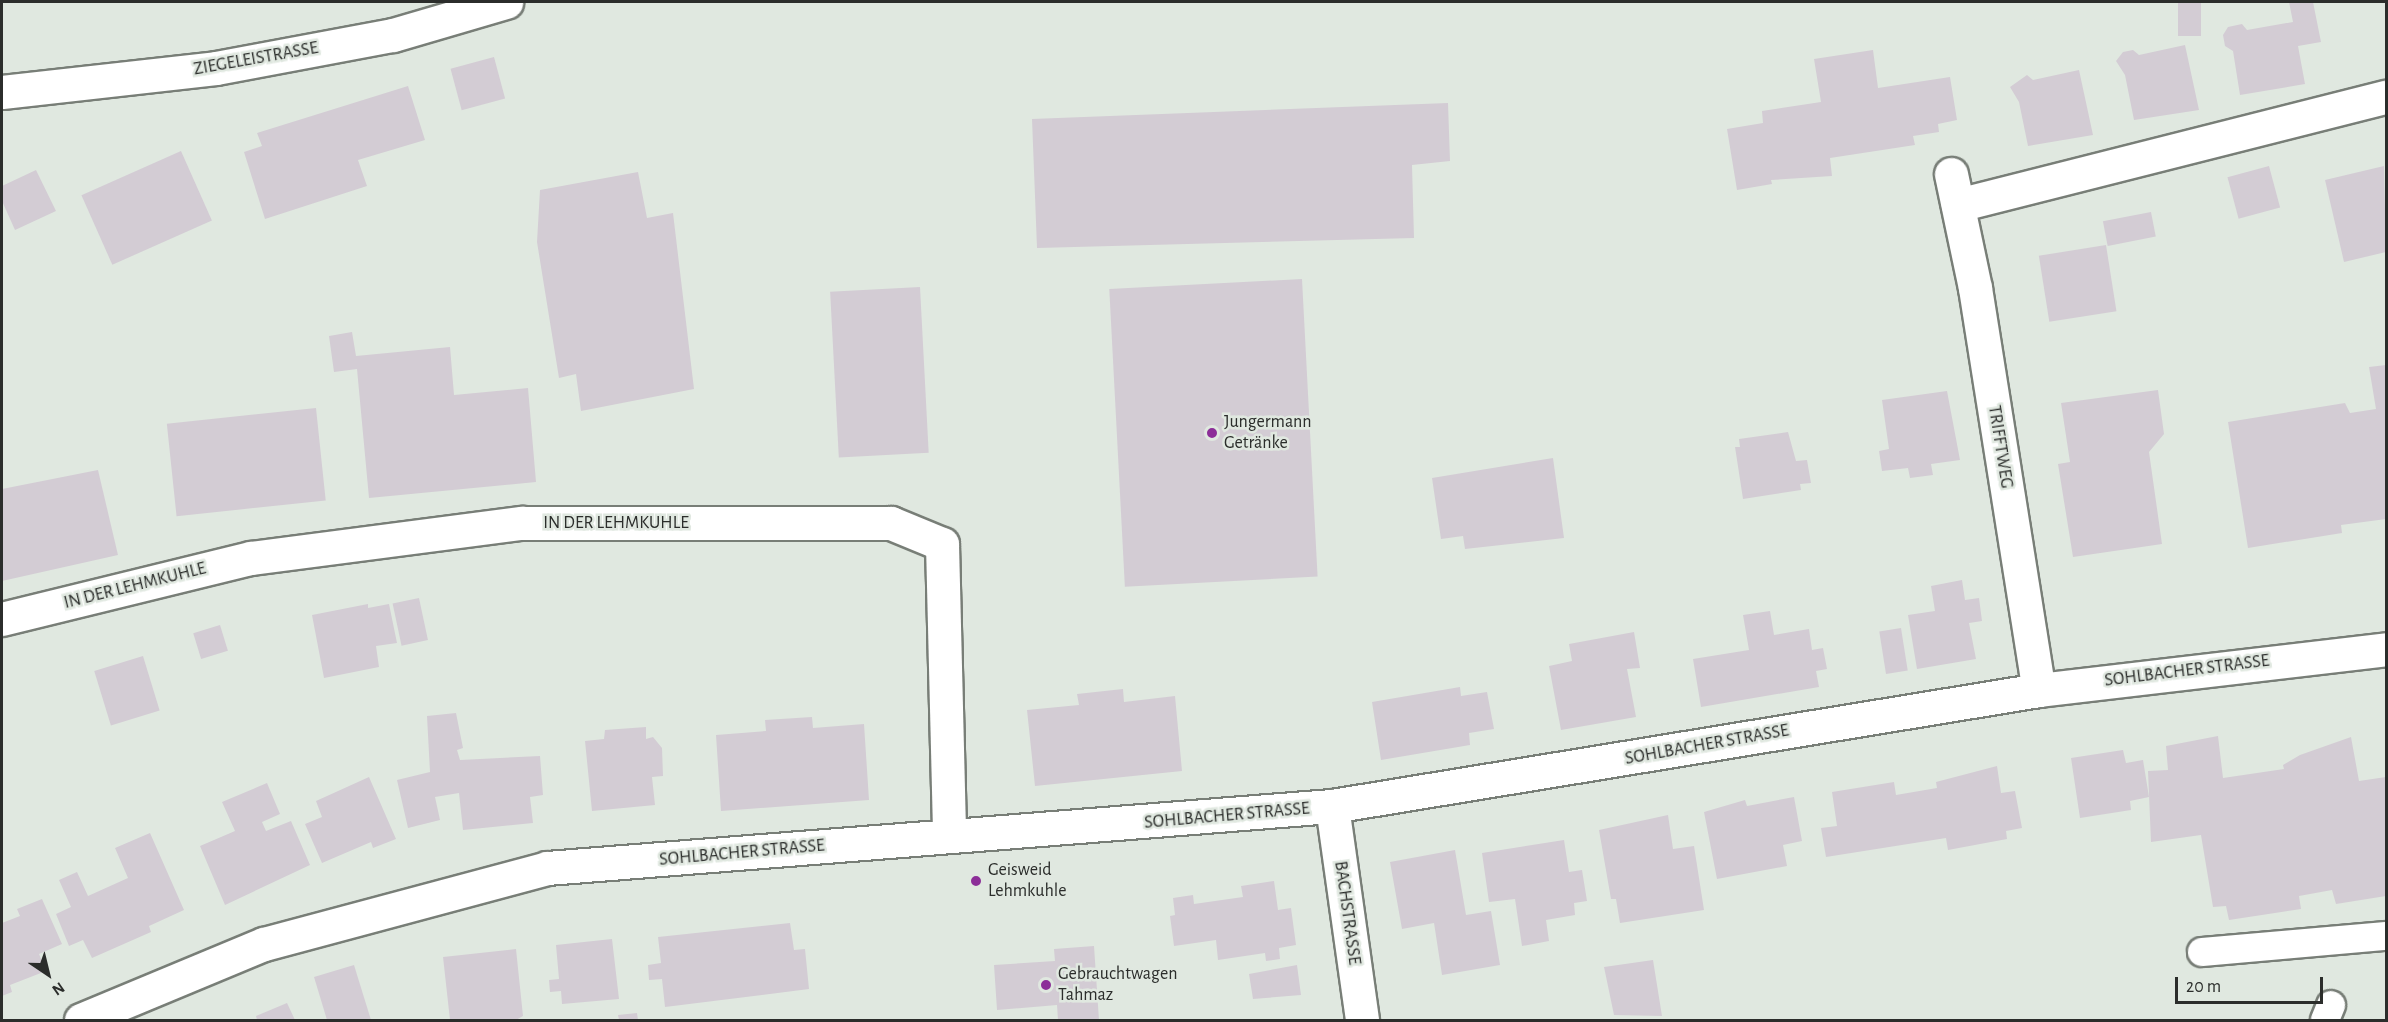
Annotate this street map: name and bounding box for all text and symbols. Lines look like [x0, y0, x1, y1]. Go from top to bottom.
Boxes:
street label: ZIEGELEISTRASSE [192, 37, 320, 81]
street label: TRIFFTWEG [1983, 404, 2017, 490]
place label: Jungermann Getränke [1224, 412, 1311, 454]
marker: Jungermann Getränke [1205, 426, 1219, 440]
street label: IN DER LEHMKUHLE [543, 512, 689, 534]
street label: IN DER LEHMKUHLE [62, 558, 208, 614]
street label: SOHLBACHER STRASSE [2103, 650, 2271, 692]
street label: SOHLBACHER STRASSE [1623, 720, 1791, 770]
street label: SOHLBACHER STRASSE [1143, 798, 1311, 834]
street label: SOHLBACHER STRASSE [658, 835, 826, 871]
place label: Geisweid Lehmkuhle [988, 860, 1067, 902]
street label: BACHSTRASSE [1329, 860, 1365, 966]
marker: Geisweid Lehmkuhle [969, 874, 983, 888]
north arrow [18, 944, 78, 1004]
place label: Gebrauchtwagen Tahmaz [1058, 964, 1177, 1006]
scale bar [2178, 965, 2326, 1003]
marker: Gebrauchtwagen Tahmaz [1039, 978, 1053, 992]
text: 20 m [2186, 978, 2221, 996]
text: N [49, 979, 67, 998]

